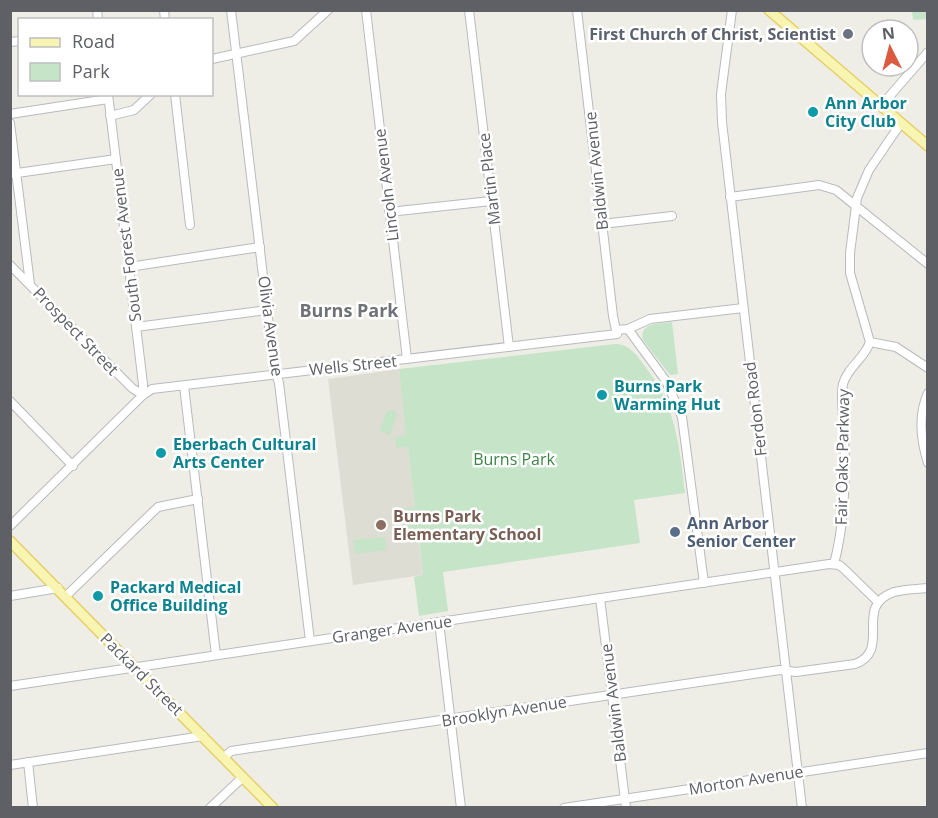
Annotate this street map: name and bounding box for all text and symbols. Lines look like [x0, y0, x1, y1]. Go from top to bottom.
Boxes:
legend [18, 18, 213, 96]
north arrow [860, 18, 920, 78]
text: N [881, 21, 896, 45]
place label: First Church of Christ, Scientist [589, 23, 836, 45]
marker: First Church of Christ, Scientist [841, 27, 855, 41]
text: Road [72, 29, 115, 53]
text: Park [72, 59, 110, 83]
place label: Ann Arbor City Club [825, 92, 907, 132]
marker: Ann Arbor City Club [806, 105, 820, 119]
street label: Baldwin Avenue [579, 111, 613, 231]
street label: Lincoln Avenue [368, 127, 404, 243]
street label: Martin Place [472, 132, 506, 226]
street label: South Forest Avenue [106, 167, 146, 323]
street label: Olivia Avenue [253, 274, 289, 378]
street label: Prospect Street [28, 282, 124, 380]
district label: Burns Park [299, 298, 399, 322]
street label: Wells Street [308, 349, 398, 381]
street label: Ferdon Road [738, 360, 772, 458]
place label: Burns Park Warming Hut [614, 375, 720, 415]
marker: Burns Park Warming Hut [595, 388, 609, 402]
street label: Fair Oaks Parkway [830, 388, 854, 525]
place label: Eberbach Cultural Arts Center [173, 433, 316, 473]
marker: Eberbach Cultural Arts Center [154, 446, 168, 460]
park label: Burns Park [473, 448, 555, 470]
place label: Burns Park Elementary School [393, 505, 541, 545]
place label: Ann Arbor Senior Center [687, 512, 796, 552]
marker: Burns Park Elementary School [374, 518, 388, 532]
marker: Ann Arbor Senior Center [668, 525, 682, 539]
place label: Packard Medical Office Building [110, 576, 241, 616]
marker: Packard Medical Office Building [91, 589, 105, 603]
street label: Granger Avenue [331, 610, 453, 648]
street label: Packard Street [96, 628, 188, 720]
street label: Baldwin Avenue [595, 643, 631, 763]
street label: Brooklyn Avenue [440, 690, 568, 732]
street label: Morton Avenue [687, 760, 805, 800]

